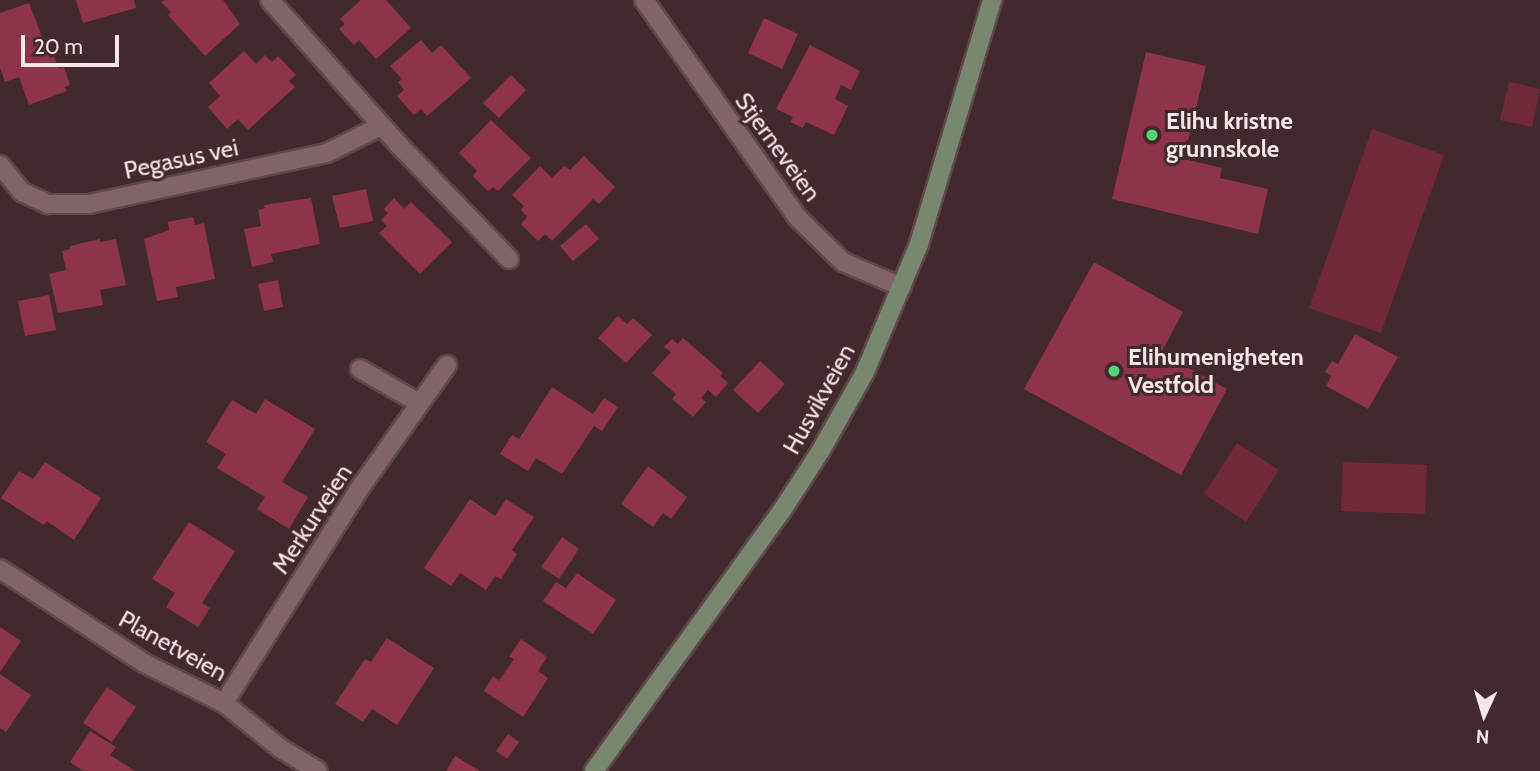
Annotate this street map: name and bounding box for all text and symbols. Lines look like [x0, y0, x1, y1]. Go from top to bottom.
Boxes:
scale bar [24, 21, 122, 65]
text: 20 m [34, 34, 83, 59]
street label: Stjerneveien [729, 87, 827, 207]
place label: Elihu kristne grunnskole [1166, 107, 1293, 163]
marker: Elihu kristne grunnskole [1144, 127, 1160, 143]
street label: Pegasus vei [121, 133, 241, 185]
street label: Husvikveien [777, 339, 861, 459]
place label: Elihumenigheten Vestfold [1128, 343, 1304, 399]
marker: Elihumenigheten Vestfold [1106, 363, 1122, 379]
street label: Merkurveien [266, 459, 358, 579]
street label: Planetveien [114, 604, 232, 688]
north arrow [1449, 680, 1519, 750]
text: N [1475, 725, 1490, 748]

